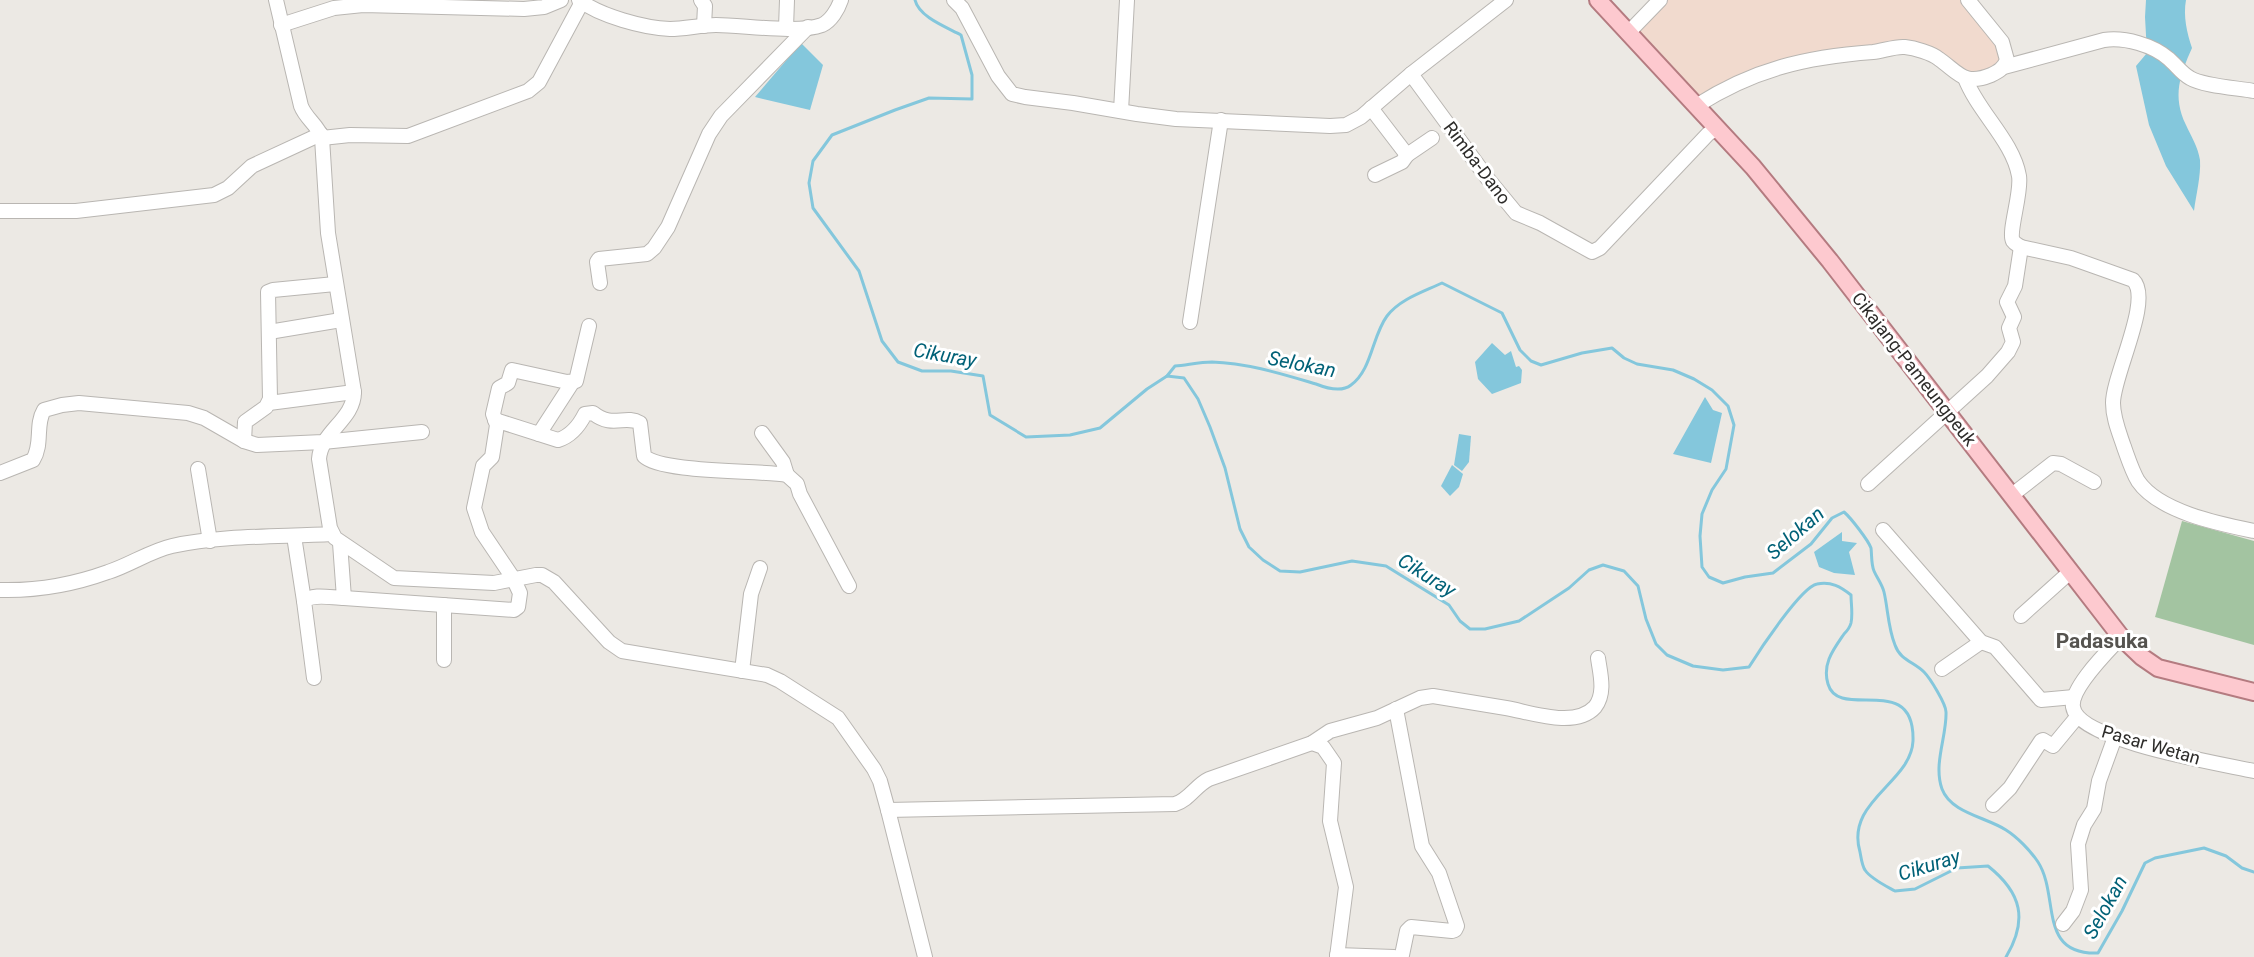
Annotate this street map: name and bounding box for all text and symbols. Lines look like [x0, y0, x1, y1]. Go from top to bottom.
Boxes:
street label: Rimba-Dano [1440, 117, 1515, 208]
street label: Cikajang-Pameungpeuk [1848, 288, 1981, 450]
water label: Cikuray [912, 338, 979, 372]
water label: Selokan [1266, 346, 1338, 382]
water label: Selokan [1761, 501, 1829, 565]
water label: Cikuray [1394, 548, 1461, 602]
district label: Padasuka [2056, 629, 2148, 653]
street label: Pasar Wetan [2099, 720, 2203, 769]
water label: Cikuray [1895, 844, 1964, 886]
water label: Selokan [2078, 871, 2132, 943]

